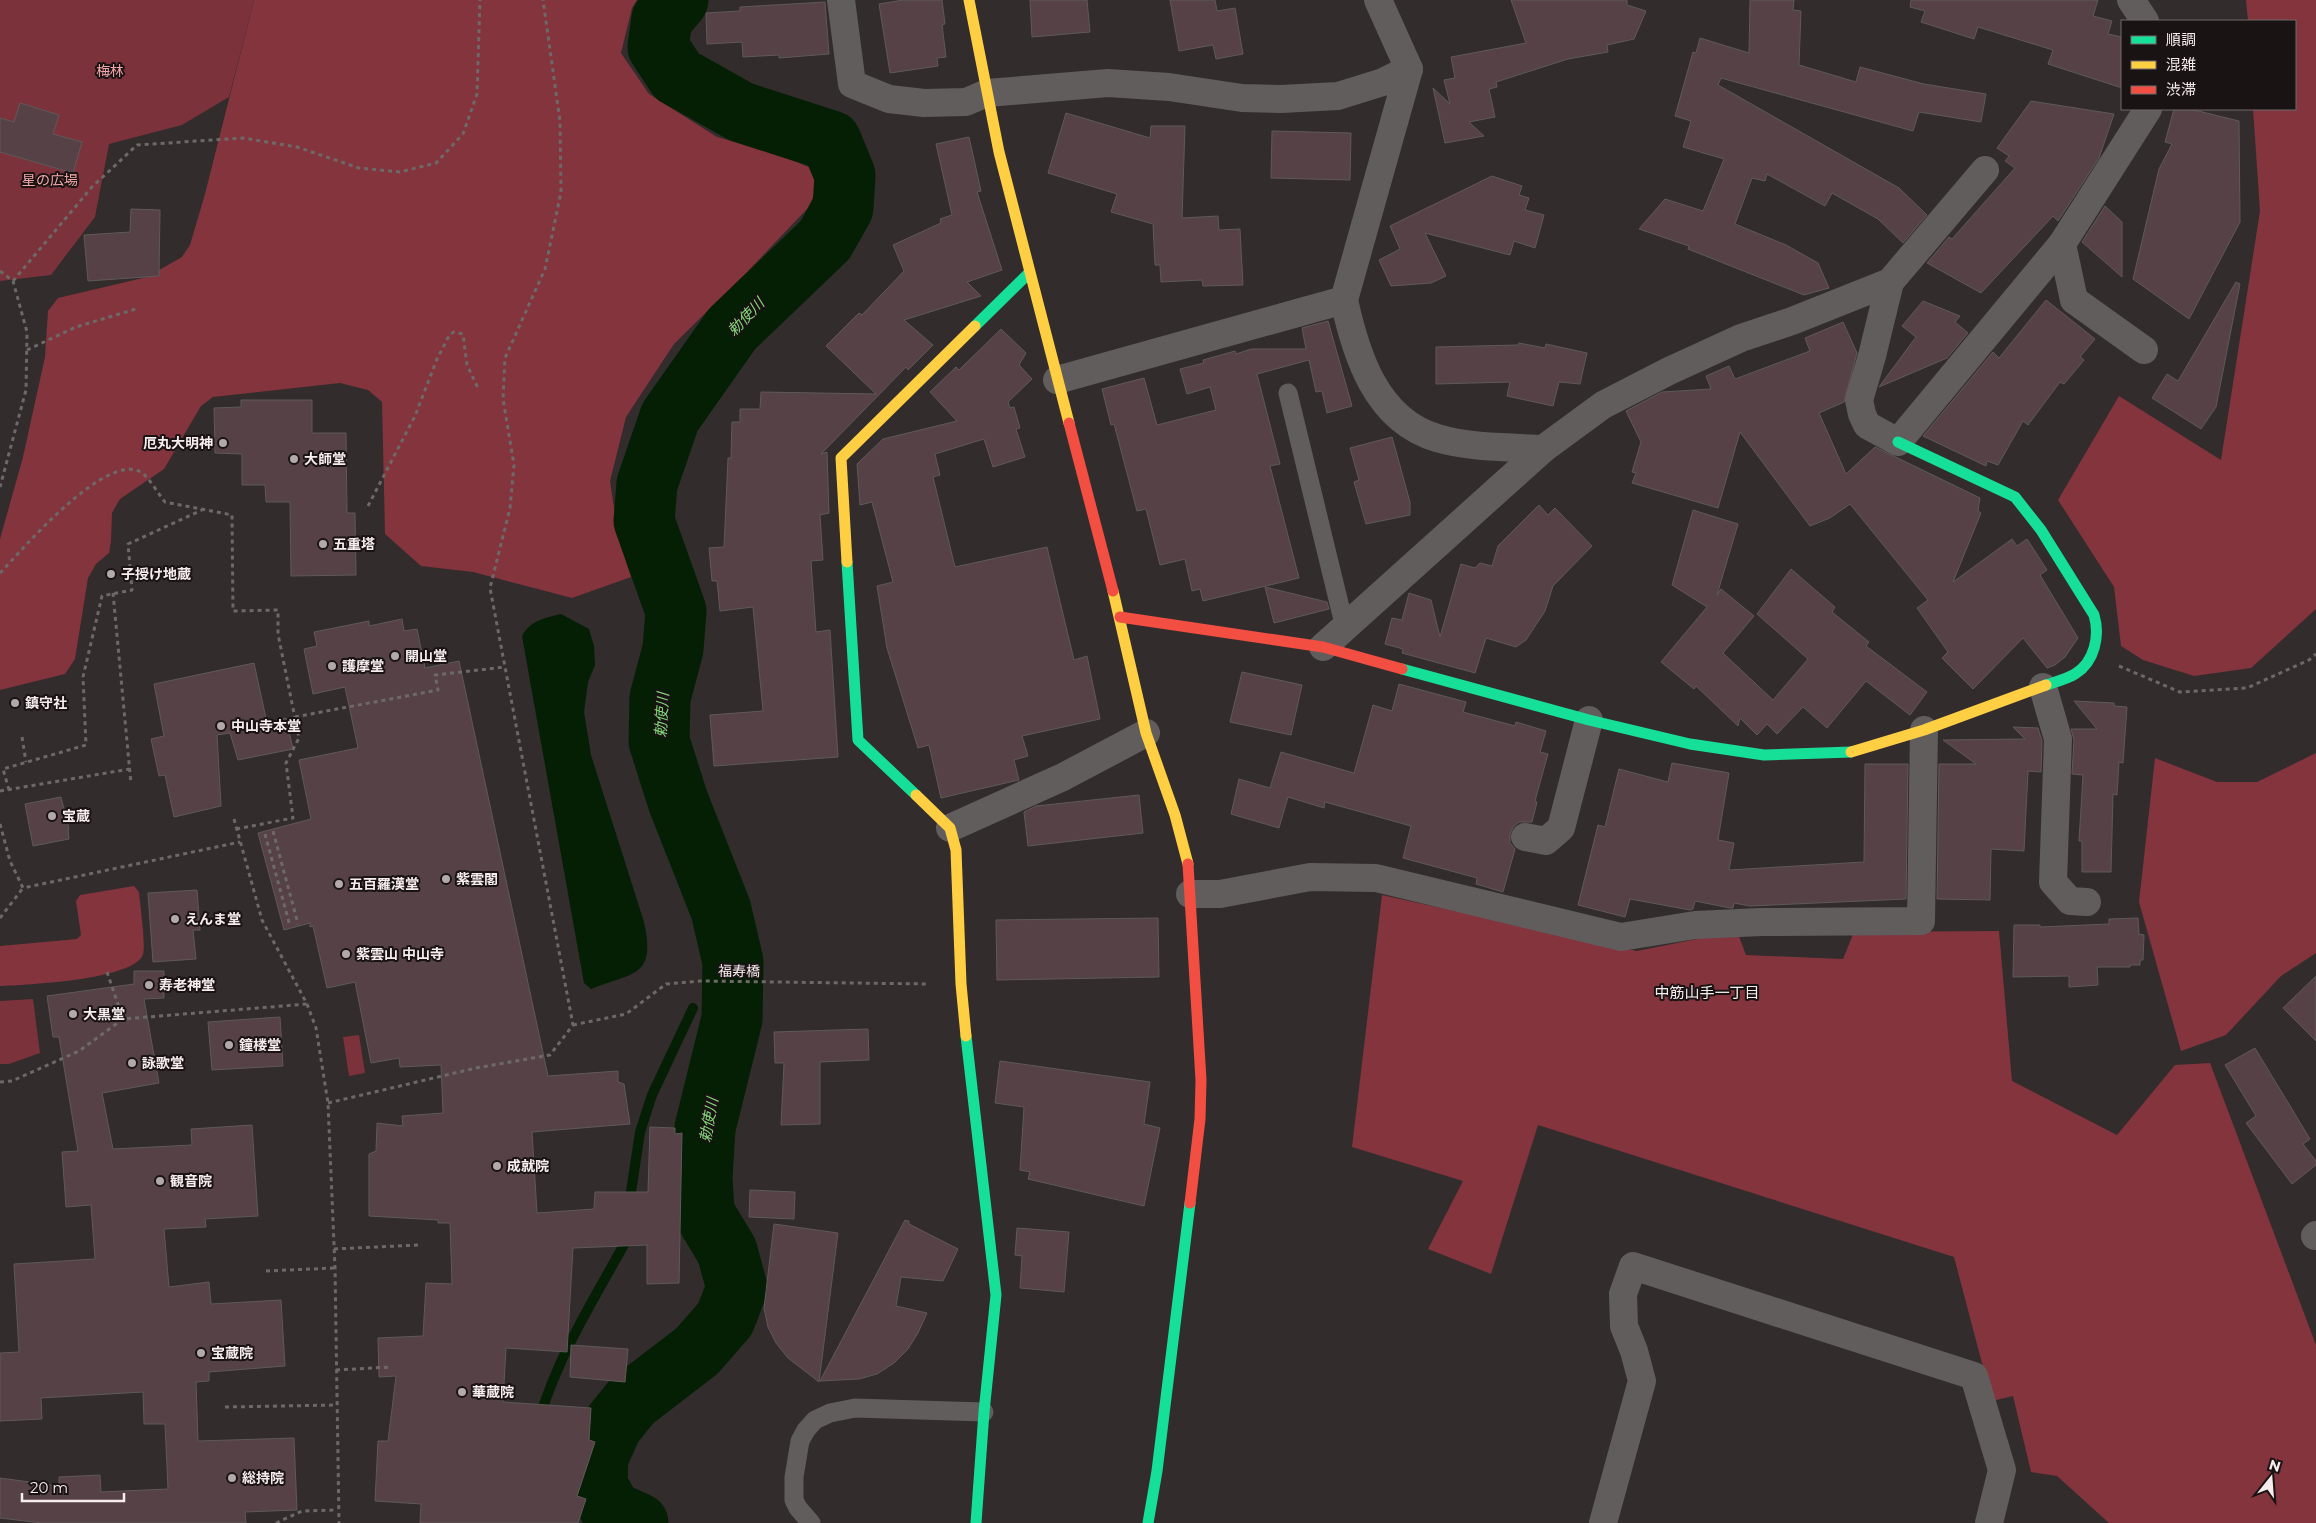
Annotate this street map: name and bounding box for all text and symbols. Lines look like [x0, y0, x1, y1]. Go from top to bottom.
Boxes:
legend [2121, 20, 2296, 110]
text: 順調 [2166, 30, 2196, 49]
text: 混雑 [2166, 55, 2196, 74]
park label: 梅林 [96, 62, 124, 80]
text: 渋滞 [2166, 80, 2196, 99]
park label: 星の広場 [22, 171, 78, 189]
water label: 勅使川 [723, 292, 769, 339]
place label: 厄丸大明神 [143, 434, 213, 452]
marker: 厄丸大明神 [217, 437, 229, 449]
place label: 大師堂 [304, 450, 346, 468]
marker: 大師堂 [288, 453, 300, 465]
place label: 五重塔 [333, 535, 375, 553]
marker: 五重塔 [317, 538, 329, 550]
place label: 子授け地蔵 [121, 565, 191, 583]
marker: 子授け地蔵 [105, 568, 117, 580]
place label: 開山堂 [405, 647, 447, 665]
marker: 開山堂 [389, 650, 401, 662]
place label: 護摩堂 [342, 657, 384, 675]
marker: 護摩堂 [326, 660, 338, 672]
water label: 勅使川 [651, 690, 672, 738]
place label: 鎮守社 [25, 694, 67, 712]
marker: 鎮守社 [9, 697, 21, 709]
place label: 中山寺本堂 [231, 717, 301, 735]
marker: 中山寺本堂 [215, 720, 227, 732]
place label: 宝蔵 [62, 807, 90, 825]
marker: 宝蔵 [46, 810, 58, 822]
place label: 紫雲閣 [456, 870, 498, 888]
marker: 紫雲閣 [440, 873, 452, 885]
place label: 五百羅漢堂 [349, 875, 419, 893]
marker: 五百羅漢堂 [333, 878, 345, 890]
place label: えんま堂 [185, 910, 241, 928]
marker: えんま堂 [169, 913, 181, 925]
place label: 紫雲山 中山寺 [356, 945, 444, 963]
marker: 紫雲山 中山寺 [340, 948, 352, 960]
street label: 福寿橋 [718, 962, 760, 980]
place label: 寿老神堂 [159, 976, 215, 994]
marker: 寿老神堂 [143, 979, 155, 991]
district label: 中筋山手一丁目 [1654, 983, 1760, 1002]
place label: 大黒堂 [83, 1005, 125, 1023]
marker: 大黒堂 [67, 1008, 79, 1020]
place label: 鐘楼堂 [239, 1036, 281, 1054]
marker: 鐘楼堂 [223, 1039, 235, 1051]
place label: 詠歌堂 [142, 1054, 184, 1072]
marker: 詠歌堂 [126, 1057, 138, 1069]
water label: 勅使川 [695, 1094, 722, 1144]
place label: 成就院 [507, 1157, 549, 1175]
marker: 成就院 [491, 1160, 503, 1172]
place label: 観音院 [170, 1172, 212, 1190]
marker: 観音院 [154, 1175, 166, 1187]
place label: 宝蔵院 [211, 1344, 253, 1362]
marker: 宝蔵院 [195, 1347, 207, 1359]
place label: 華蔵院 [472, 1383, 514, 1401]
marker: 華蔵院 [456, 1386, 468, 1398]
north arrow [2246, 1453, 2296, 1503]
text: N [2267, 1455, 2283, 1476]
place label: 総持院 [242, 1469, 284, 1487]
scale bar [22, 1470, 125, 1502]
marker: 総持院 [226, 1472, 238, 1484]
text: 20 m [30, 1478, 68, 1497]

